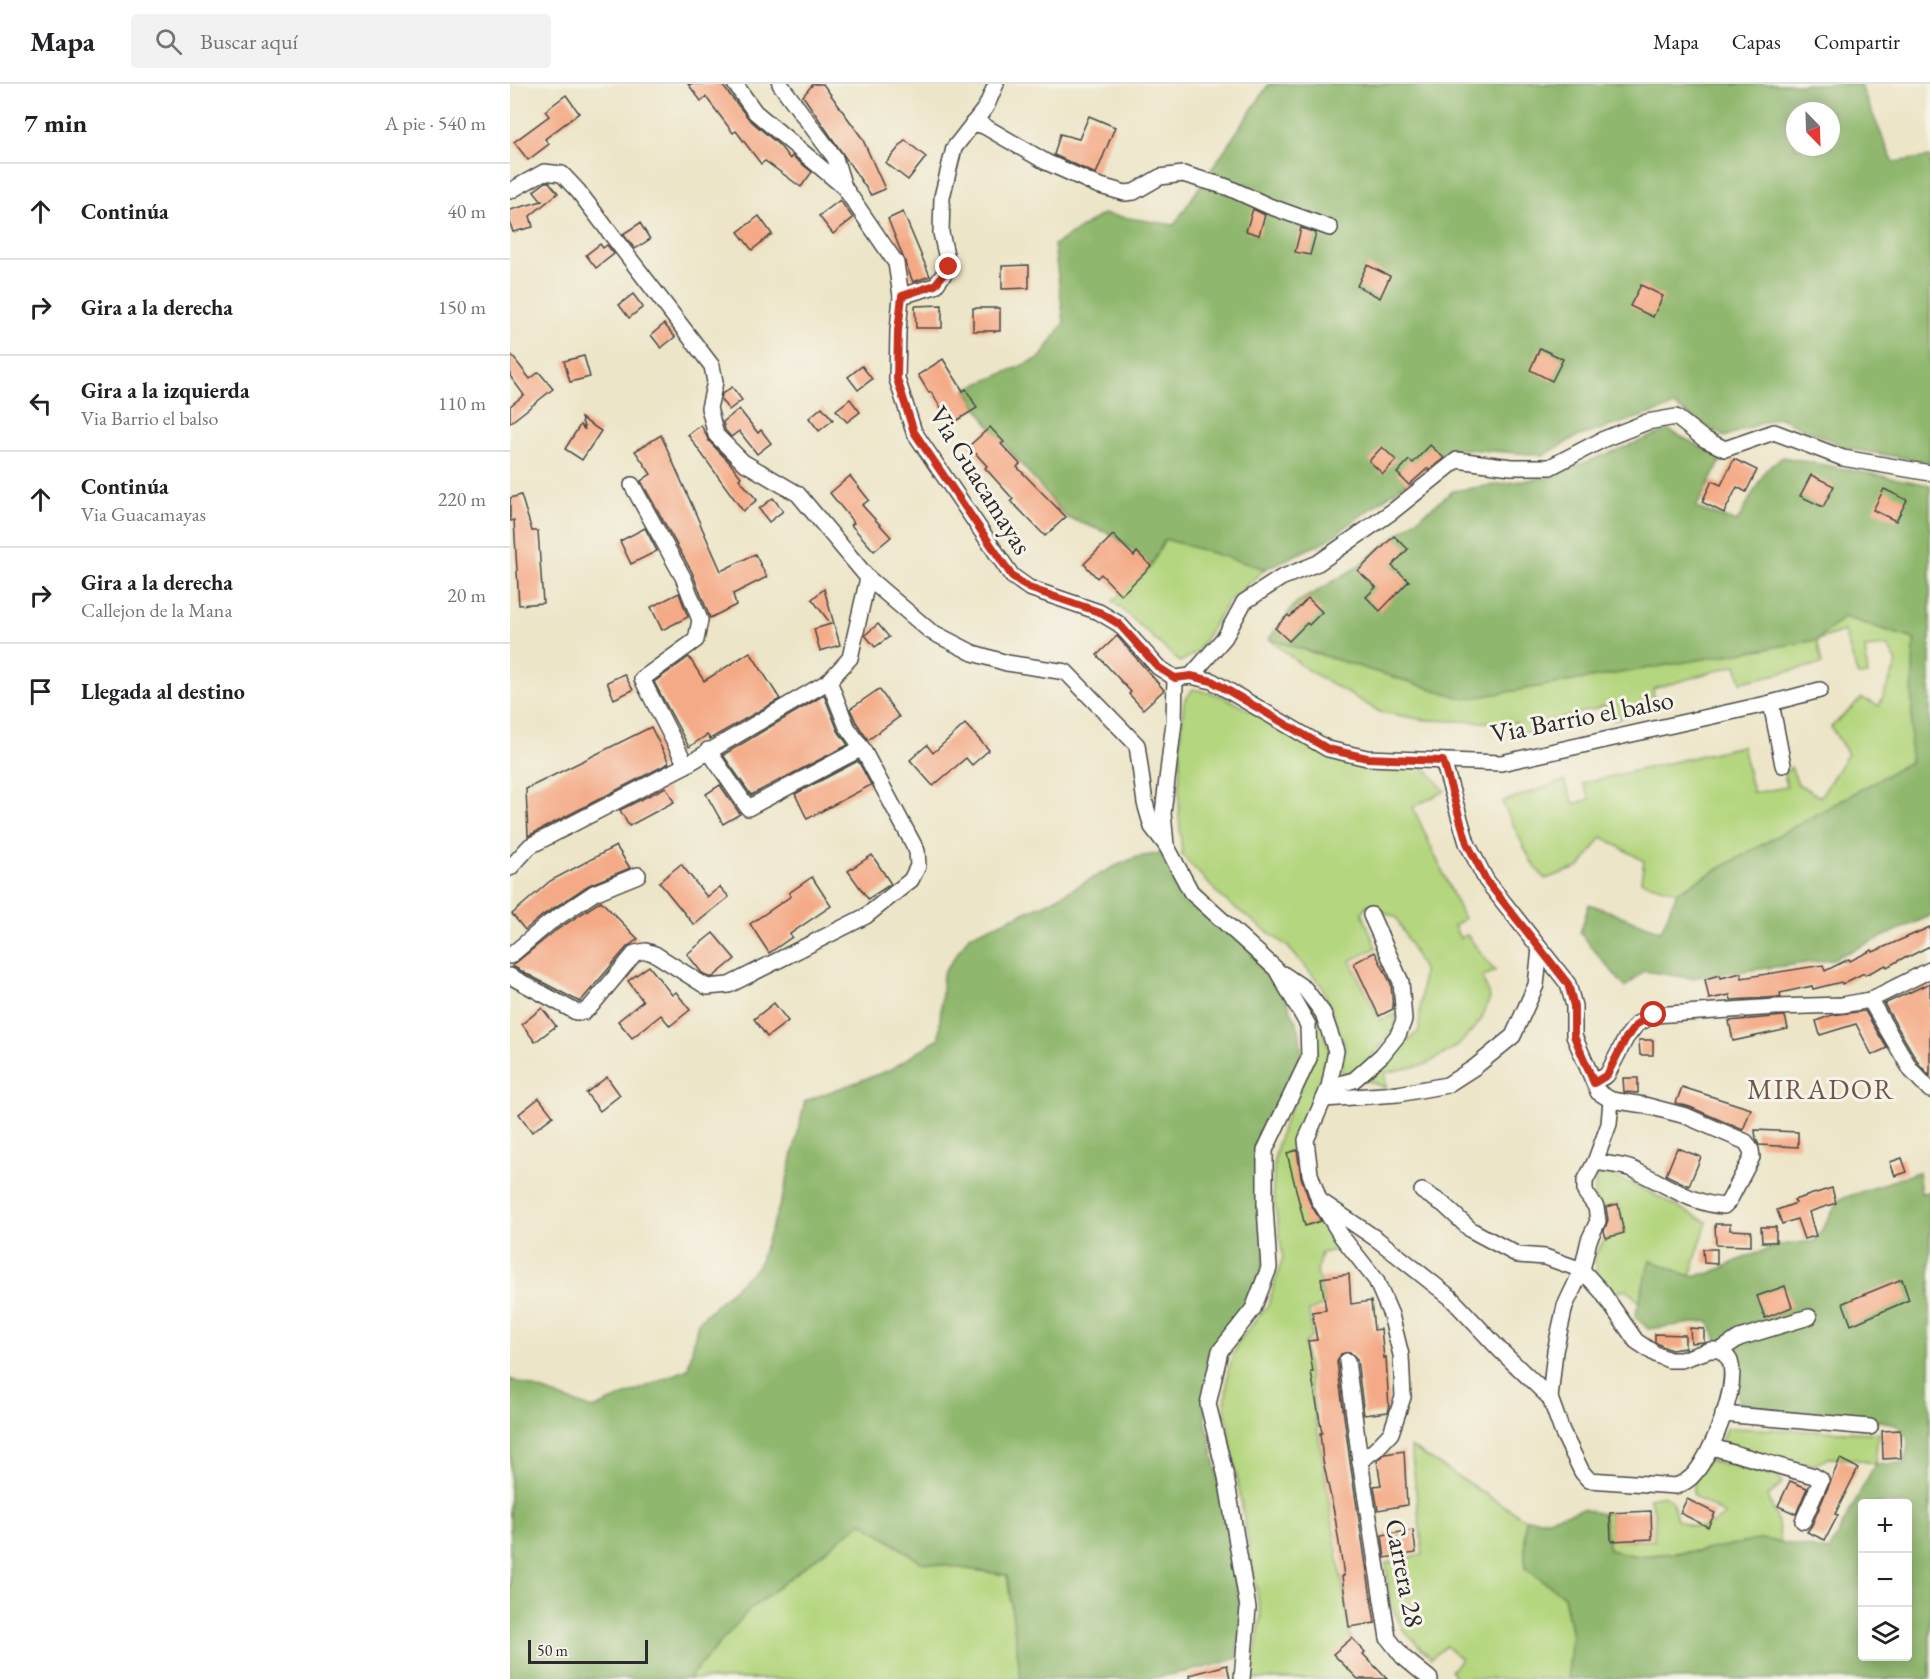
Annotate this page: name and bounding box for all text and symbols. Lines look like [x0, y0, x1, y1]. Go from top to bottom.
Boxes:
search box [131, 14, 551, 68]
text: Mapa [30, 23, 95, 59]
icon: search [152, 25, 185, 58]
text: Buscar aquí [200, 27, 298, 56]
text: Mapa [1653, 28, 1699, 55]
text: Capas [1732, 28, 1781, 55]
text: Compartir [1814, 28, 1900, 55]
north arrow [1786, 102, 1840, 156]
text: 7 min [24, 106, 87, 140]
text: A pie · 540 m [385, 110, 486, 136]
icon: ahead [24, 195, 57, 228]
text: Continúa [81, 197, 169, 226]
text: 40 m [447, 198, 486, 224]
route end [935, 253, 961, 279]
icon: right [24, 291, 57, 324]
text: Gira a la derecha [81, 293, 233, 322]
text: 150 m [438, 294, 486, 320]
text: Gira a la izquierda [81, 376, 250, 405]
icon: left [24, 387, 57, 420]
text: 110 m [438, 390, 486, 416]
street label: Via Guacamayas [921, 399, 1041, 561]
text: Via Barrio el balso [81, 405, 218, 431]
text: Continúa [81, 472, 169, 501]
icon: ahead [24, 483, 57, 516]
text: 220 m [438, 486, 486, 512]
text: Via Guacamayas [81, 501, 206, 527]
text: Gira a la derecha [81, 568, 233, 597]
icon: right [24, 579, 57, 612]
text: 20 m [447, 582, 486, 608]
text: Callejon de la Mana [81, 597, 232, 623]
icon: arrive [24, 675, 57, 708]
text: Llegada al destino [81, 677, 245, 706]
street label: Via Barrio el balso [1488, 681, 1676, 751]
route start [1640, 1001, 1666, 1027]
district label: MIRADOR [1747, 1071, 1895, 1107]
map controls [1858, 1499, 1912, 1661]
button: + [1858, 1499, 1912, 1553]
street label: Carrera 28 [1377, 1516, 1433, 1630]
button: − [1858, 1553, 1912, 1607]
button: layers [1858, 1607, 1912, 1661]
scale bar [528, 1637, 648, 1664]
text: 50 m [537, 1640, 568, 1661]

